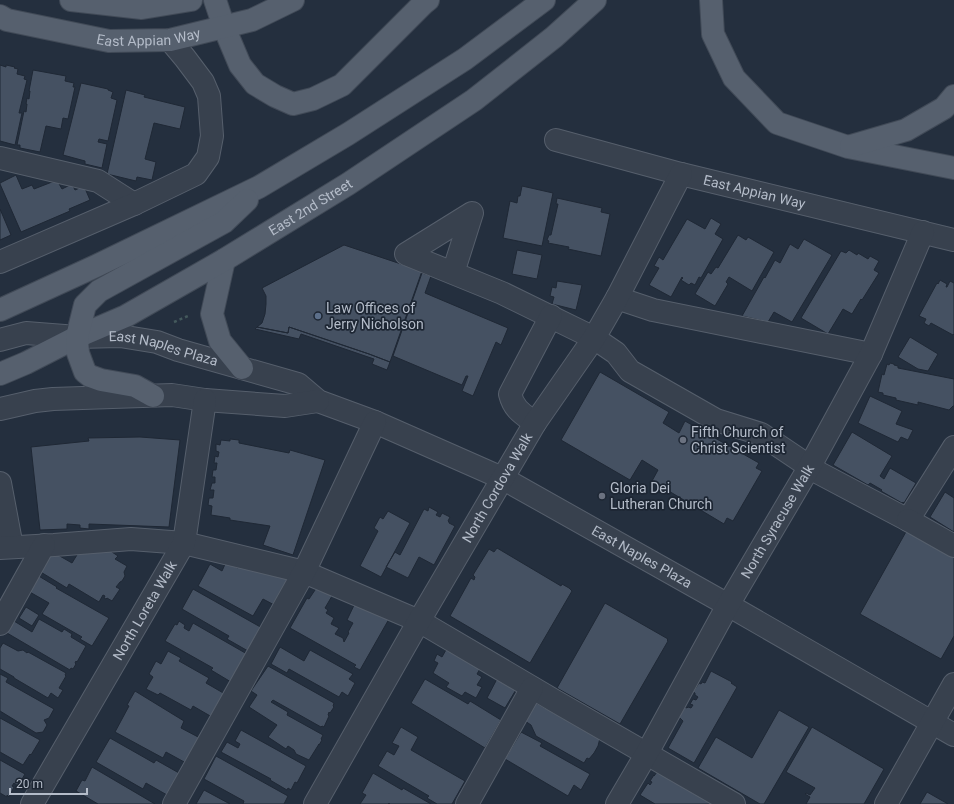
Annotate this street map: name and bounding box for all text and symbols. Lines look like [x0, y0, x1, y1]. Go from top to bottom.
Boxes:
street label: East Appian Way [95, 25, 202, 49]
street label: East Appian Way [702, 172, 807, 212]
street label: East 2nd Street [266, 175, 356, 239]
place label: Law Offices of Jerry Nicholson [326, 300, 424, 332]
marker: Law Offices of Jerry Nicholson [313, 311, 323, 321]
street label: East Naples Plaza [109, 328, 220, 369]
place label: Fifth Church of Christ Scientist [691, 424, 786, 456]
street label: North Cordova Walk [459, 429, 536, 545]
marker: Fifth Church of Christ Scientist [678, 435, 688, 445]
street label: North Syracuse Walk [738, 461, 818, 581]
place label: Gloria Dei Lutheran Church [610, 480, 712, 512]
marker: Gloria Dei Lutheran Church [597, 491, 607, 501]
street label: East Naples Plaza [589, 522, 695, 591]
street label: North Loreta Walk [110, 557, 180, 663]
scale bar [10, 770, 87, 796]
text: 20 m [16, 777, 43, 791]

